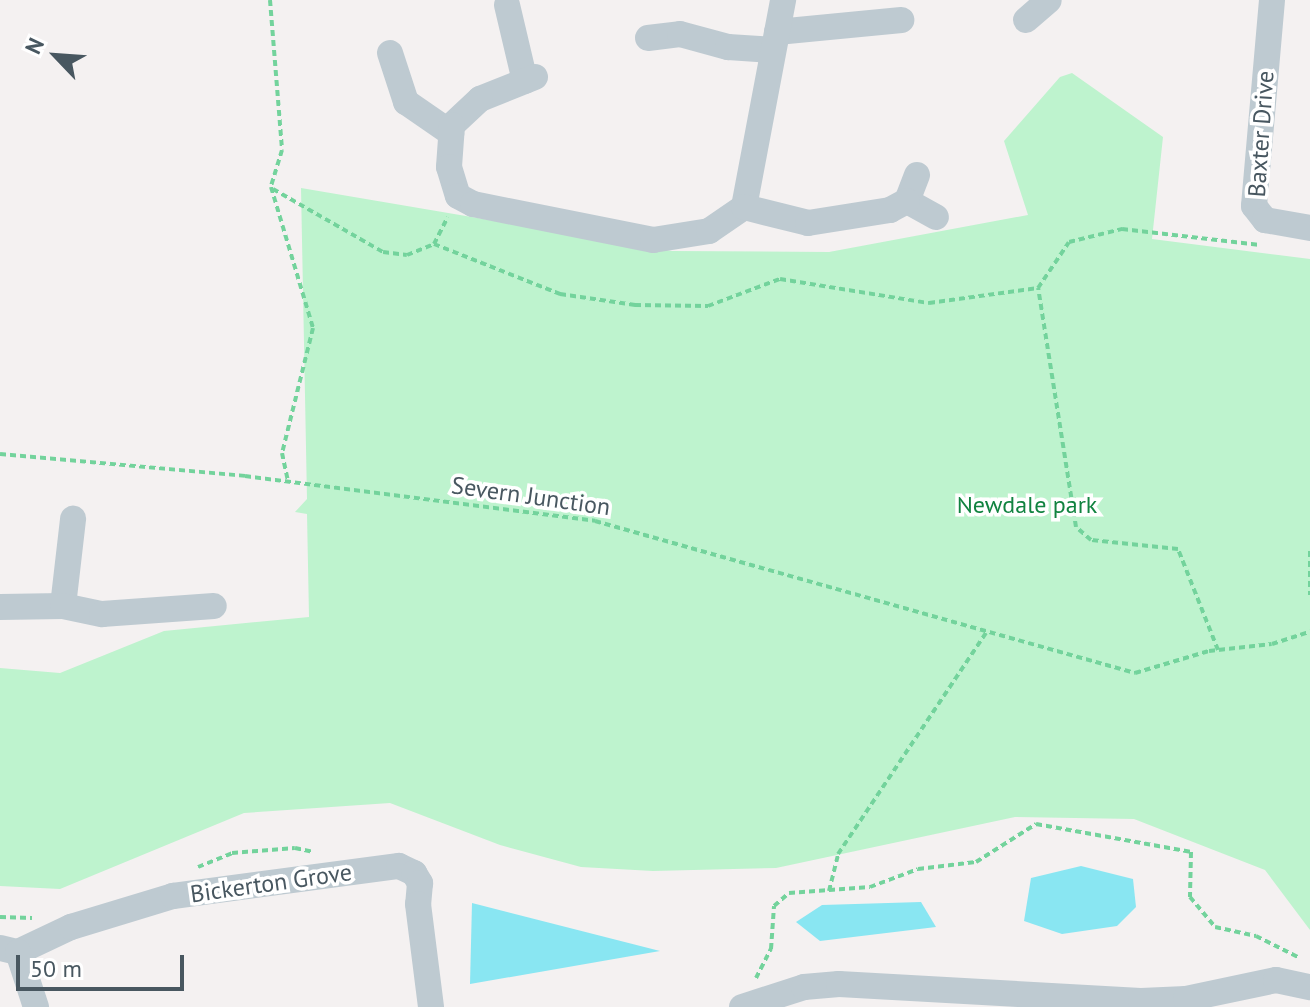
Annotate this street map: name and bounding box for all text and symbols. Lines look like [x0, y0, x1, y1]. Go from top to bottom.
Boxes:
north arrow [16, 16, 96, 96]
text: N [19, 33, 50, 58]
street label: Baxter Drive [1242, 70, 1280, 198]
street label: Severn Junction [450, 471, 612, 521]
park label: Newdale park [957, 491, 1097, 519]
street label: Bickerton Grove [188, 857, 354, 909]
scale bar [20, 939, 188, 989]
text: 50 m [30, 953, 82, 984]

